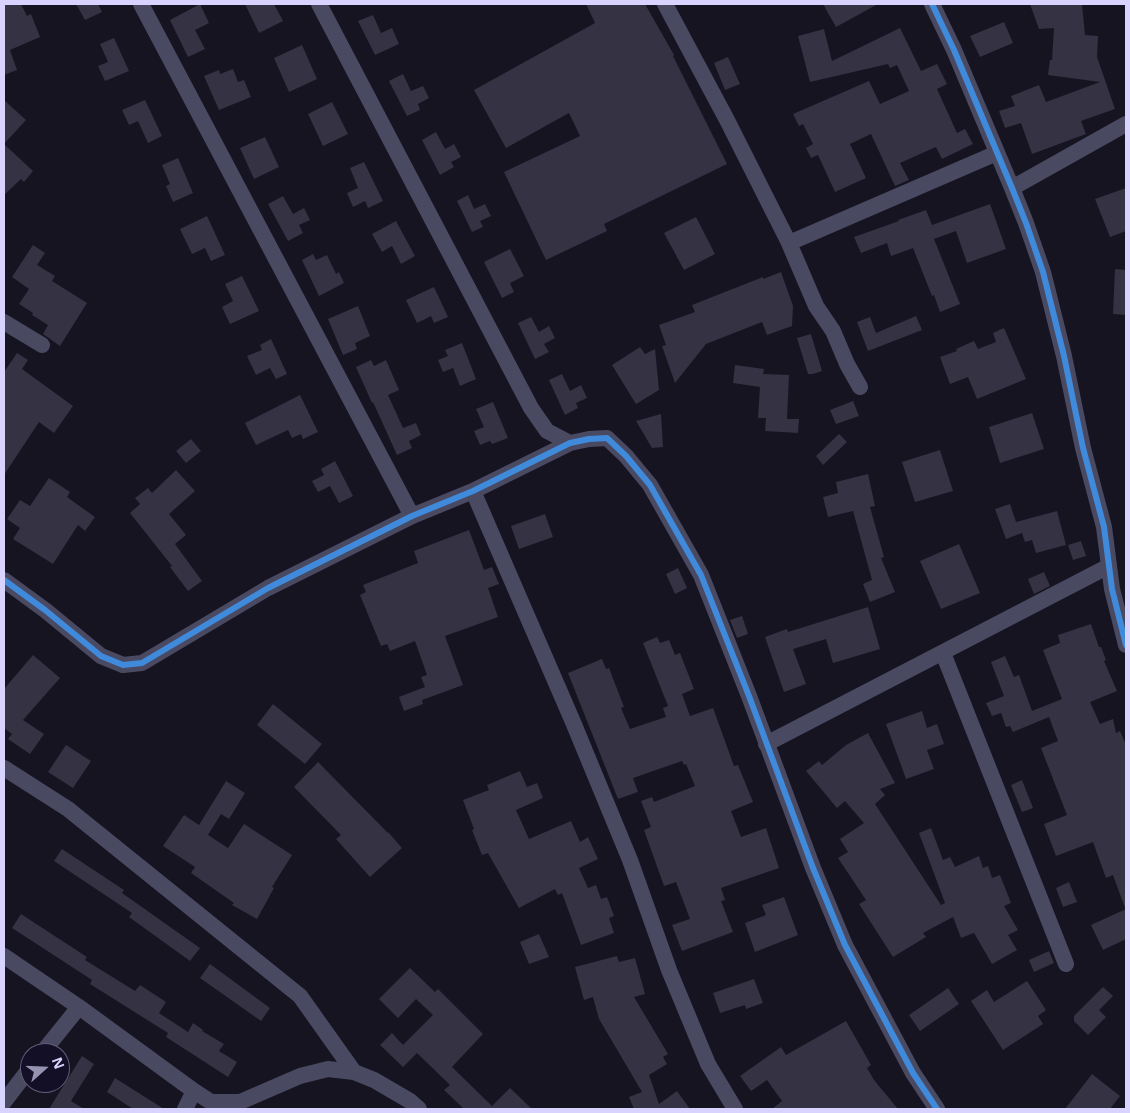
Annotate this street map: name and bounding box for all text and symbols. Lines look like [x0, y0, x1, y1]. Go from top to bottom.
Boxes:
north arrow [20, 1043, 70, 1093]
text: N [48, 1054, 69, 1072]

